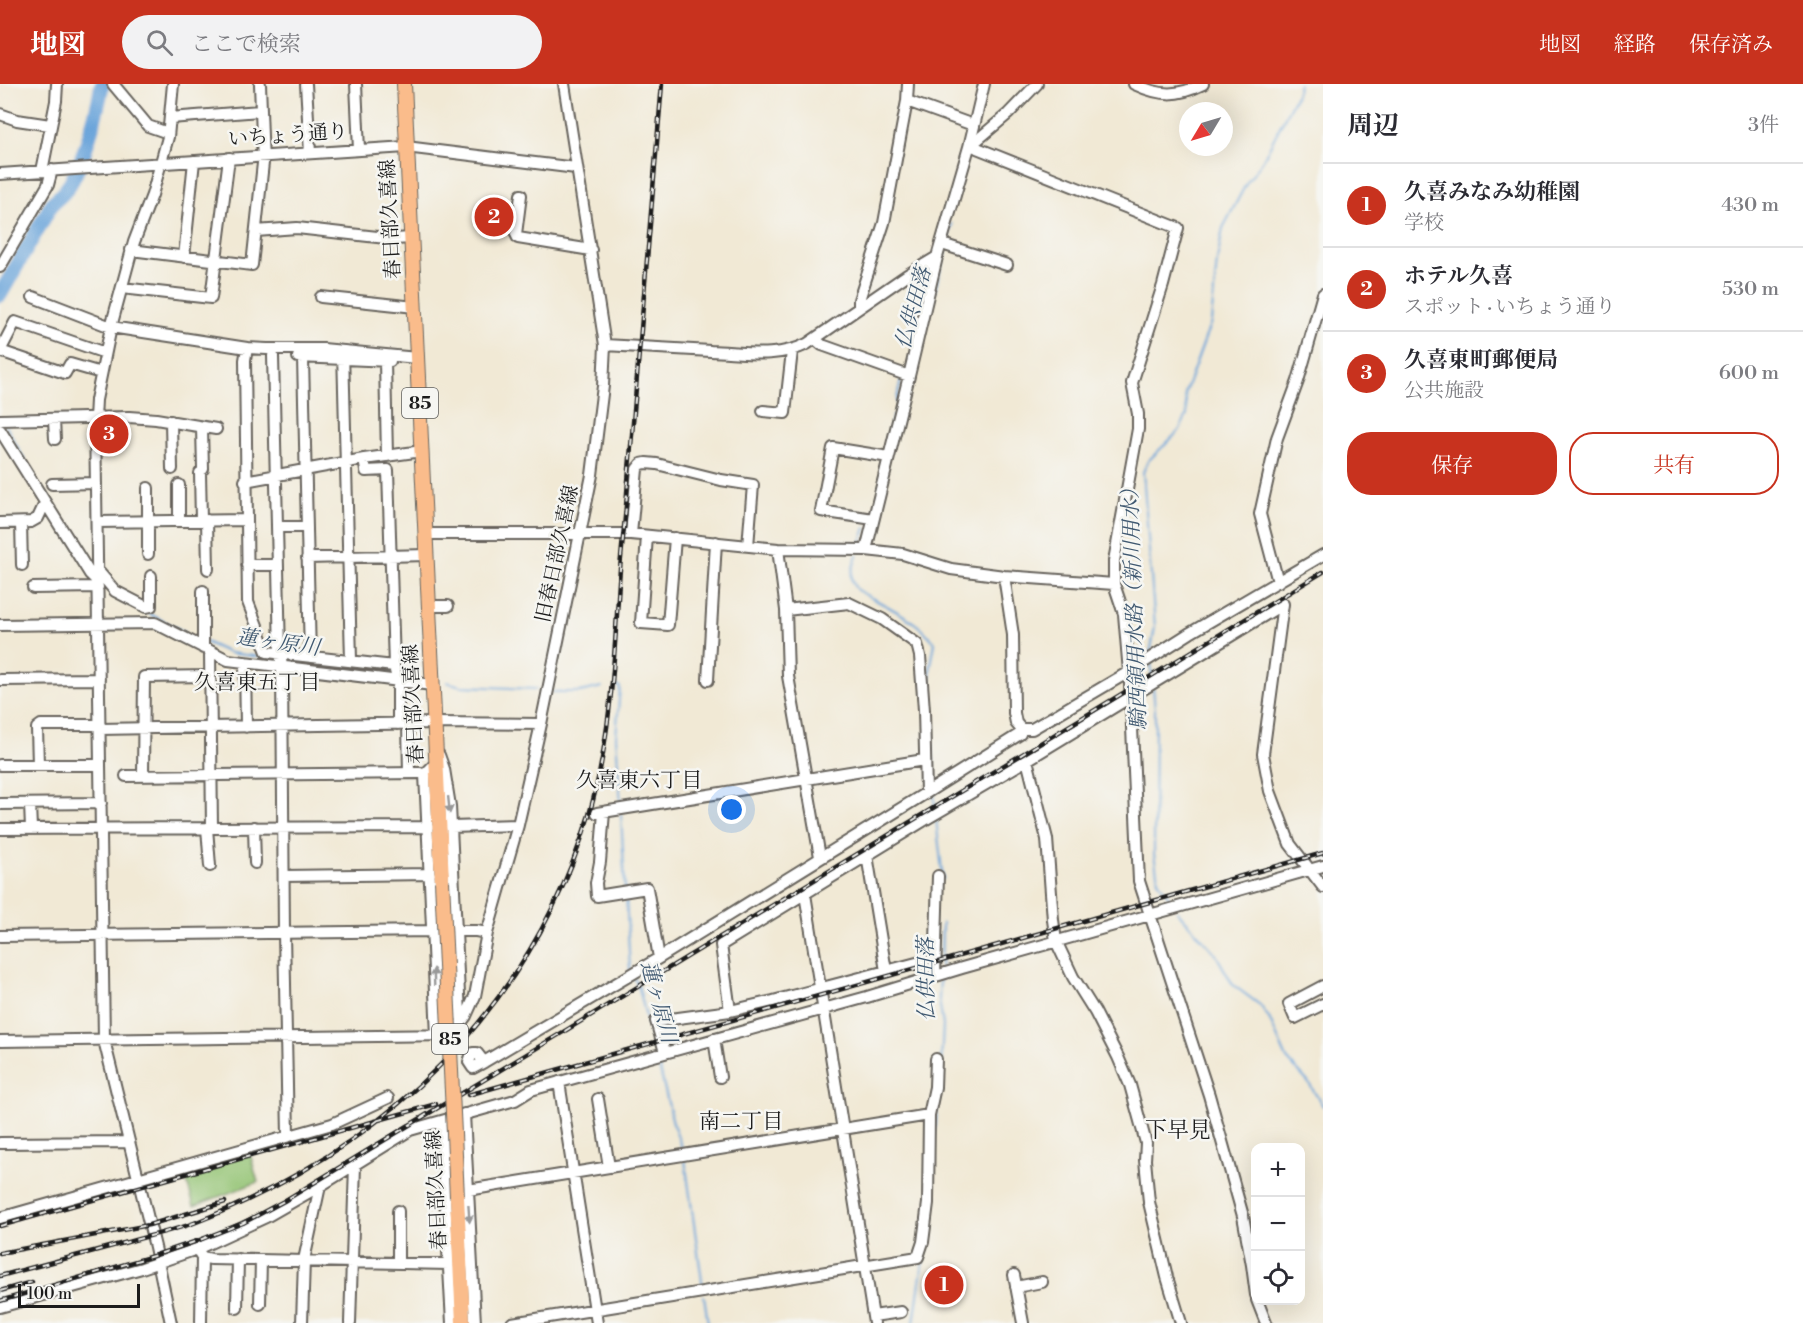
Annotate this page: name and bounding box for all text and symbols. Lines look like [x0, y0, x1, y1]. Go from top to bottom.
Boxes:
search box [122, 15, 542, 69]
icon: search [143, 26, 176, 59]
text: 地図 [30, 28, 86, 63]
text: ここで検索 [191, 31, 301, 58]
text: 地図 [1539, 32, 1581, 58]
text: 経路 [1614, 32, 1656, 58]
text: 保存済み [1689, 32, 1773, 58]
north arrow [1179, 102, 1233, 156]
text: 周辺 [1347, 110, 1399, 142]
text: 3件 [1748, 113, 1779, 138]
street label: いちょう通り [227, 119, 349, 153]
street label: 春日部久喜線 [375, 158, 407, 280]
text: 久喜みなみ幼稚園 [1404, 179, 1580, 206]
text: 1 [1362, 193, 1371, 218]
text: 430 m [1721, 193, 1779, 218]
pin: 2 [474, 194, 514, 240]
text: 学校 [1404, 211, 1444, 236]
water label: 仏供田落 [891, 261, 938, 352]
text: ホテル久喜 [1404, 263, 1513, 290]
text: 2 [1360, 277, 1373, 302]
text: 530 m [1722, 277, 1779, 302]
text: スポット · いちょう通り [1404, 295, 1616, 320]
text: 久喜東町郵便局 [1404, 347, 1558, 374]
text: 3 [1360, 361, 1373, 386]
text: 600 m [1719, 361, 1779, 386]
text: 公共施設 [1404, 379, 1484, 404]
road number: 85 [402, 388, 438, 418]
pin: 3 [90, 412, 128, 456]
button: 保存 [1347, 432, 1557, 495]
button: 共有 [1569, 432, 1779, 495]
water label: 騎西領用水路（新川用水） [1118, 478, 1152, 730]
street label: 旧春日部久喜線 [531, 483, 585, 625]
water label: 蓮ヶ原川 [235, 624, 323, 662]
street label: 春日部久喜線 [398, 643, 430, 765]
district label: 久喜東五丁目 [194, 670, 320, 696]
district label: 久喜東六丁目 [576, 768, 702, 794]
your location [717, 795, 746, 824]
one-way arrow [444, 796, 454, 815]
water label: 仏供田落 [913, 934, 941, 1021]
water label: 蓮ヶ原川 [635, 958, 682, 1048]
one-way arrow [430, 968, 439, 987]
road number: 85 [432, 1024, 468, 1054]
district label: 南二丁目 [699, 1109, 783, 1135]
district label: 下早見 [1145, 1117, 1211, 1144]
street label: 春日部久喜線 [421, 1129, 453, 1251]
map controls [1251, 1143, 1305, 1305]
button: + [1251, 1143, 1305, 1197]
button: − [1251, 1197, 1305, 1251]
one-way arrow [465, 1205, 474, 1224]
button: locate [1251, 1251, 1305, 1305]
pin: 1 [924, 1262, 964, 1308]
scale bar [18, 1281, 140, 1308]
text: 100 m [27, 1284, 72, 1304]

